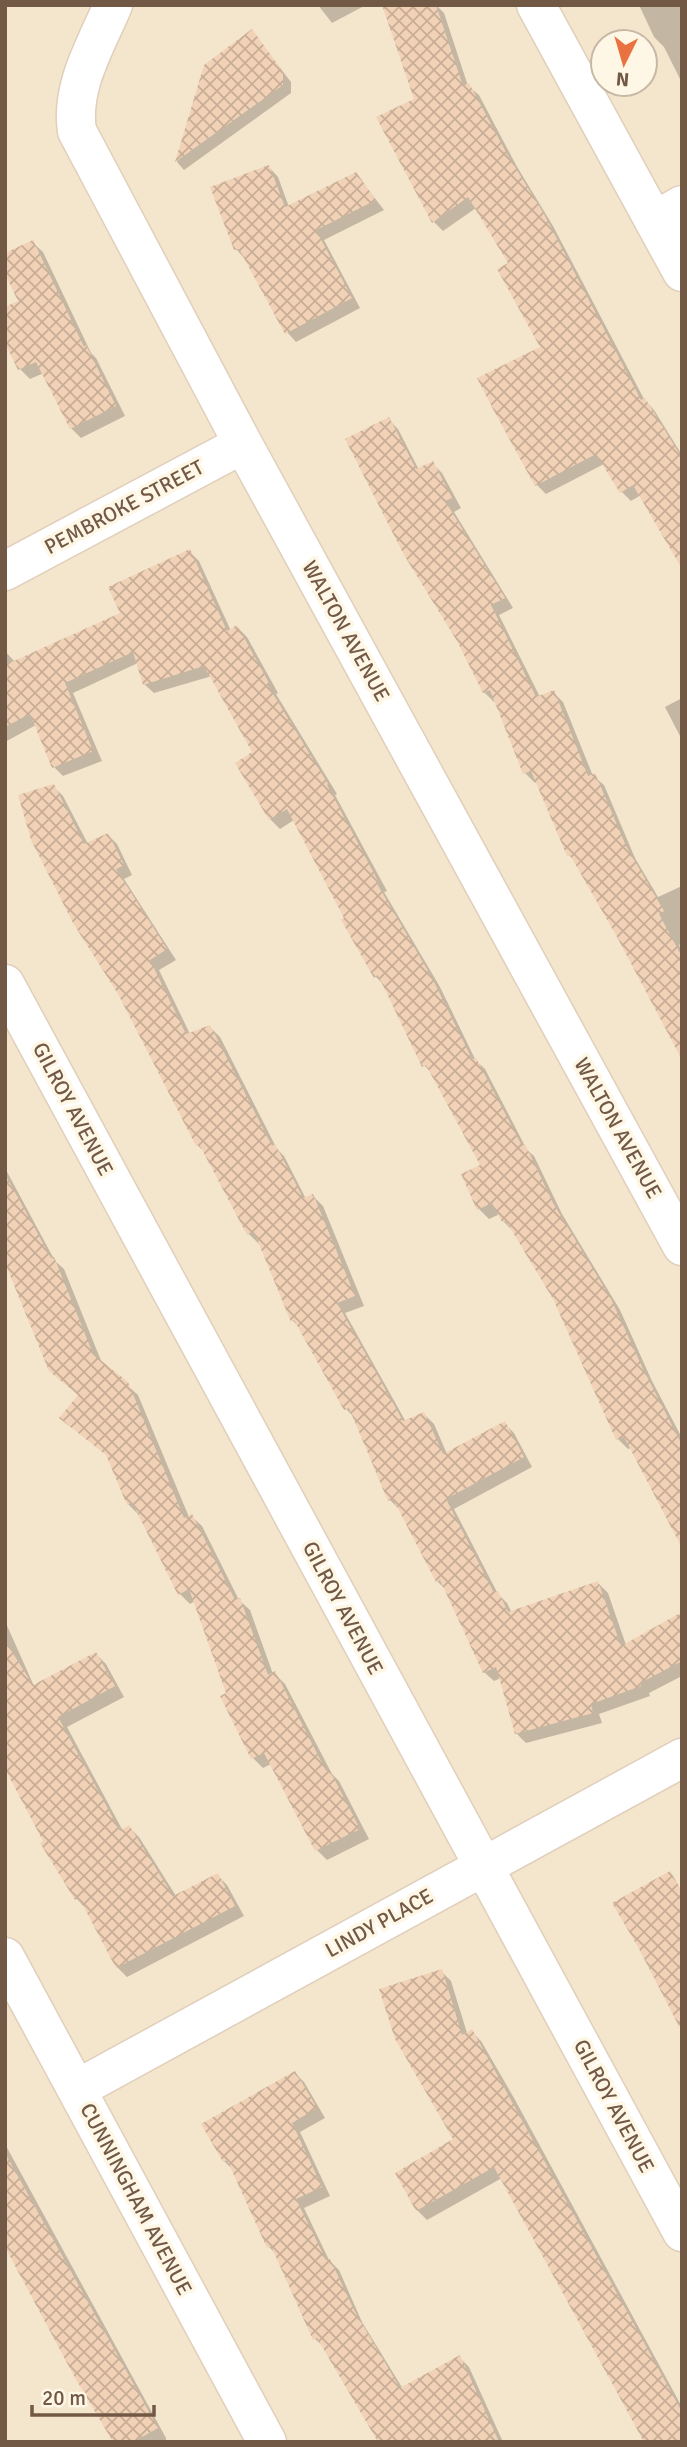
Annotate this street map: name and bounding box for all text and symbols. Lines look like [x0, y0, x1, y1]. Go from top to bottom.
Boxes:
north arrow [589, 28, 659, 98]
text: N [615, 66, 630, 91]
street label: PEMBROKE STREET [40, 454, 209, 560]
street label: WALTON AVENUE [297, 556, 395, 706]
street label: GILROY AVENUE [27, 1038, 119, 1180]
street label: WALTON AVENUE [569, 1053, 667, 1203]
street label: GILROY AVENUE [297, 1537, 389, 1679]
street label: LINDY PLACE [320, 1883, 438, 1963]
street label: GILROY AVENUE [568, 2035, 660, 2177]
street label: CUNNINGHAM AVENUE [74, 2099, 198, 2299]
scale bar [32, 2374, 154, 2418]
text: 20 m [42, 2385, 86, 2411]

